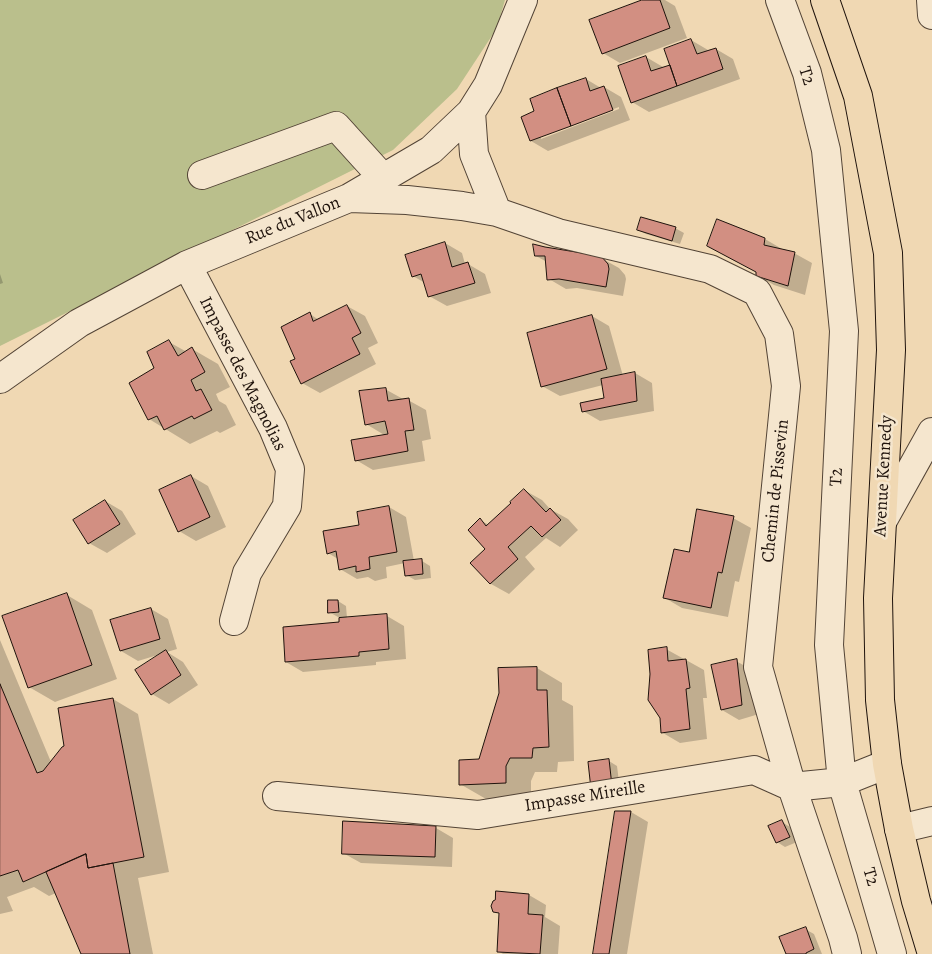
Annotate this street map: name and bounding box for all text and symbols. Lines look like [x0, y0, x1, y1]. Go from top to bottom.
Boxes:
street label: T2 [793, 64, 819, 88]
street label: Rue du Vallon [242, 192, 344, 250]
street label: Impasse des Magnolias [194, 293, 290, 455]
street label: Avenue Kennedy [870, 415, 898, 537]
street label: Chemin de Pissevin [758, 418, 794, 564]
street label: T2 [826, 467, 848, 487]
street label: Impasse Mireille [523, 777, 647, 817]
street label: T2 [857, 865, 883, 889]

